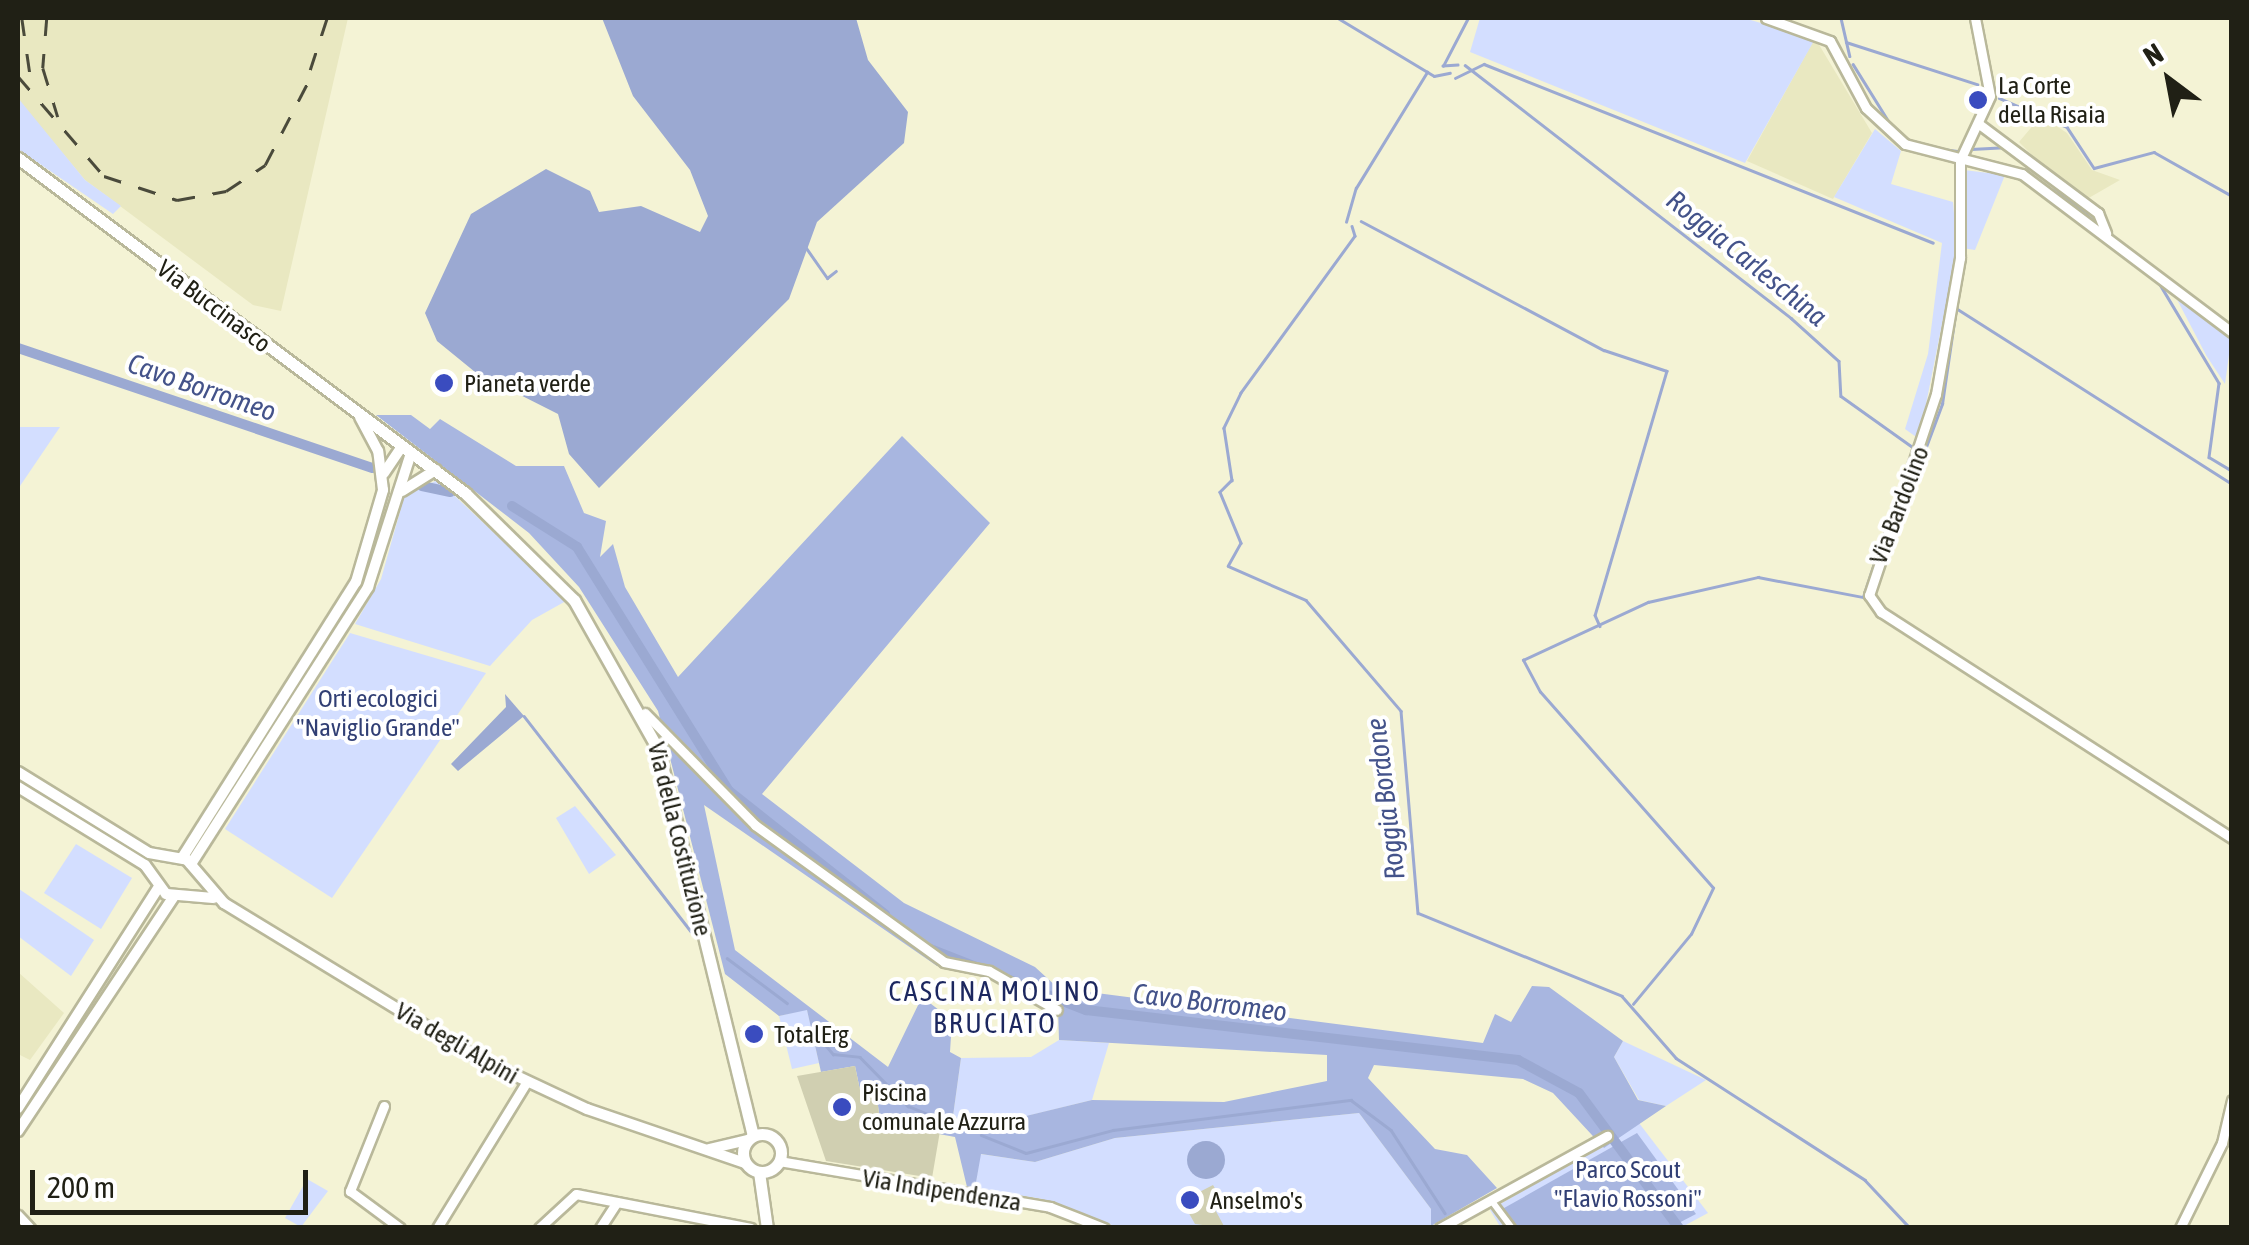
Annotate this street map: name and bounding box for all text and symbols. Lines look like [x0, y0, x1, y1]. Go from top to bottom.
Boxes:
north arrow [2119, 30, 2219, 130]
text: N [2138, 37, 2169, 73]
place label: La Corte della Risaia [1998, 71, 2106, 130]
marker: La Corte della Risaia [1967, 89, 1989, 111]
water label: Roggia Carleschina [1660, 183, 1834, 333]
street label: Via Buccinasco [151, 253, 277, 359]
water label: Cavo Borromeo [123, 346, 281, 428]
place label: Pianeta verde [464, 368, 591, 398]
marker: Pianeta verde [433, 372, 455, 394]
street label: Via Bardolino [1863, 442, 1935, 568]
park label: Orti ecologici "Naviglio Grande" [296, 684, 460, 743]
water label: Roggia Bordone [1358, 716, 1412, 882]
street label: Via della Costituzione [641, 739, 719, 939]
district label: CASCINA MOLINO BRUCIATO [889, 974, 1101, 1040]
water label: Cavo Borromeo [1131, 976, 1289, 1028]
street label: Via degli Alpini [390, 996, 524, 1090]
place label: TotalErg [774, 1019, 849, 1049]
marker: TotalErg [743, 1023, 765, 1045]
place label: Piscina comunale Azzurra [862, 1078, 1026, 1137]
marker: Piscina comunale Azzurra [831, 1096, 853, 1118]
scale bar [35, 1150, 312, 1212]
park label: Parco Scout "Flavio Rossoni" [1554, 1155, 1702, 1214]
street label: Via Indipendenza [860, 1163, 1024, 1217]
text: 200 m [47, 1170, 115, 1204]
place label: Anselmo's [1210, 1185, 1303, 1215]
marker: Anselmo's [1179, 1189, 1201, 1211]

